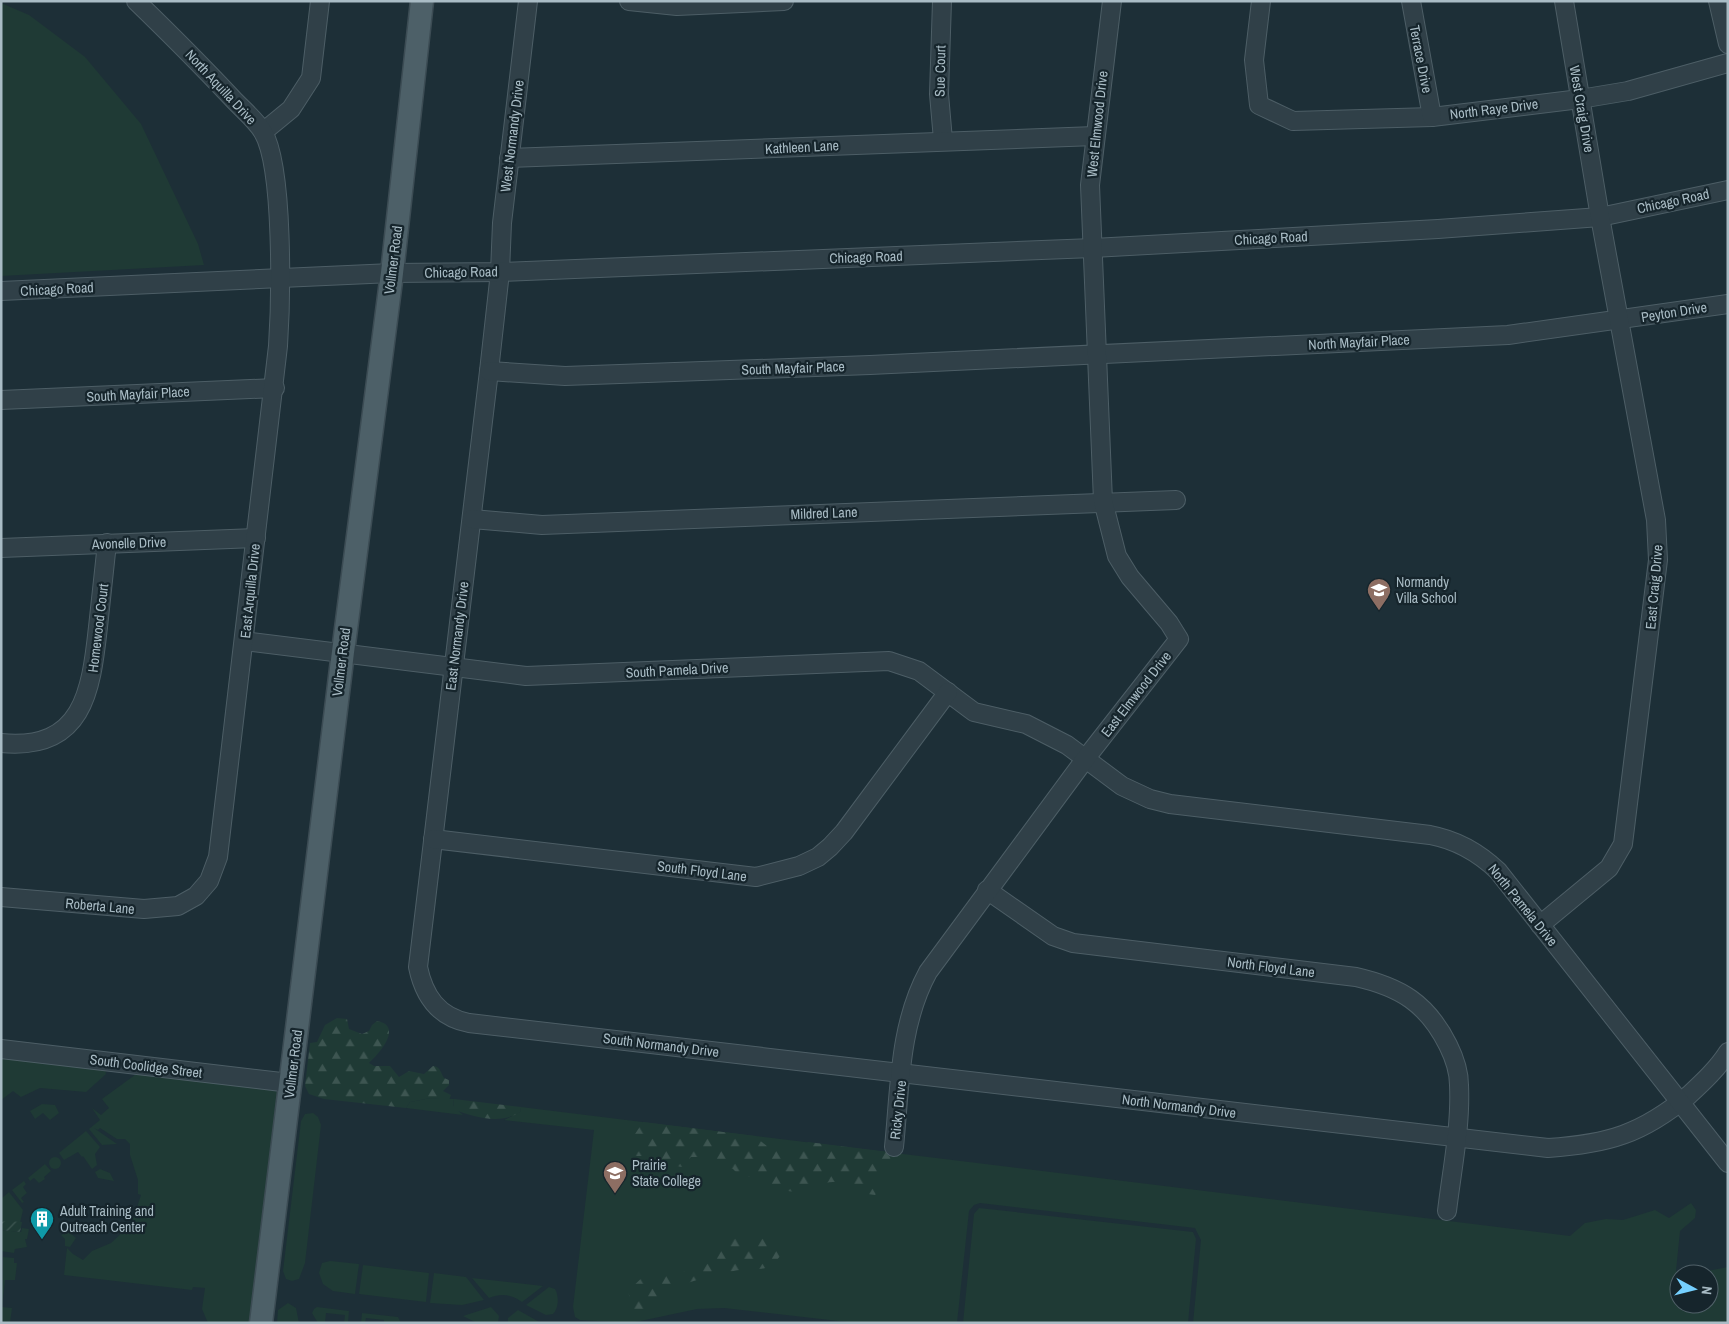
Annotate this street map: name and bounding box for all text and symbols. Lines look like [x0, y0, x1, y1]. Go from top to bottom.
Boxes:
street label: Terrace Drive [1406, 23, 1436, 95]
street label: Sue Court [931, 45, 949, 97]
street label: North Aquilla Drive [182, 46, 260, 128]
street label: West Craig Drive [1566, 64, 1598, 154]
street label: West Elmwood Drive [1082, 70, 1112, 178]
street label: West Normandy Drive [496, 79, 528, 193]
street label: North Raye Drive [1449, 95, 1539, 123]
street label: Kathleen Lane [765, 136, 839, 158]
street label: Chicago Road [1635, 185, 1711, 217]
street label: Vollmer Road [380, 225, 406, 295]
street label: Chicago Road [1234, 227, 1308, 249]
street label: Chicago Road [829, 247, 903, 267]
street label: Chicago Road [424, 262, 498, 282]
street label: Chicago Road [20, 278, 94, 300]
street label: Peyton Drive [1640, 298, 1708, 326]
street label: North Mayfair Place [1308, 330, 1410, 354]
street label: South Mayfair Place [741, 357, 845, 379]
street label: South Mayfair Place [86, 382, 190, 406]
street label: Mildred Lane [790, 503, 858, 523]
street label: Avonelle Drive [90, 533, 167, 553]
street label: East Arquilla Drive [236, 543, 264, 639]
street label: East Craig Drive [1641, 544, 1667, 630]
place label: Normandy Villa School [1396, 573, 1456, 607]
school or university icon: Normandy Villa School [1366, 577, 1392, 611]
street label: East Normandy Drive [441, 580, 473, 692]
street label: Homewood Court [84, 583, 112, 673]
street label: Vollmer Road [328, 627, 354, 697]
street label: East Elmwood Drive [1097, 647, 1175, 741]
street label: South Pamela Drive [625, 658, 729, 682]
street label: South Floyd Lane [656, 857, 748, 885]
street label: North Pamela Drive [1484, 860, 1562, 950]
street label: Roberta Lane [65, 894, 135, 918]
street label: North Floyd Lane [1226, 953, 1316, 981]
street label: Vollmer Road [280, 1029, 306, 1099]
street label: South Normandy Drive [602, 1029, 720, 1061]
street label: South Coolidge Street [89, 1050, 203, 1082]
street label: Ricky Drive [886, 1080, 910, 1140]
street label: North Normandy Drive [1121, 1090, 1237, 1122]
place label: Prairie State College [632, 1156, 701, 1190]
school or university icon: Prairie State College [602, 1160, 628, 1194]
place label: Adult Training and Outreach Center [59, 1202, 154, 1236]
building icon: Adult Training and Outreach Center [29, 1206, 55, 1240]
north arrow [1669, 1264, 1719, 1314]
text: N [1697, 1285, 1716, 1296]

